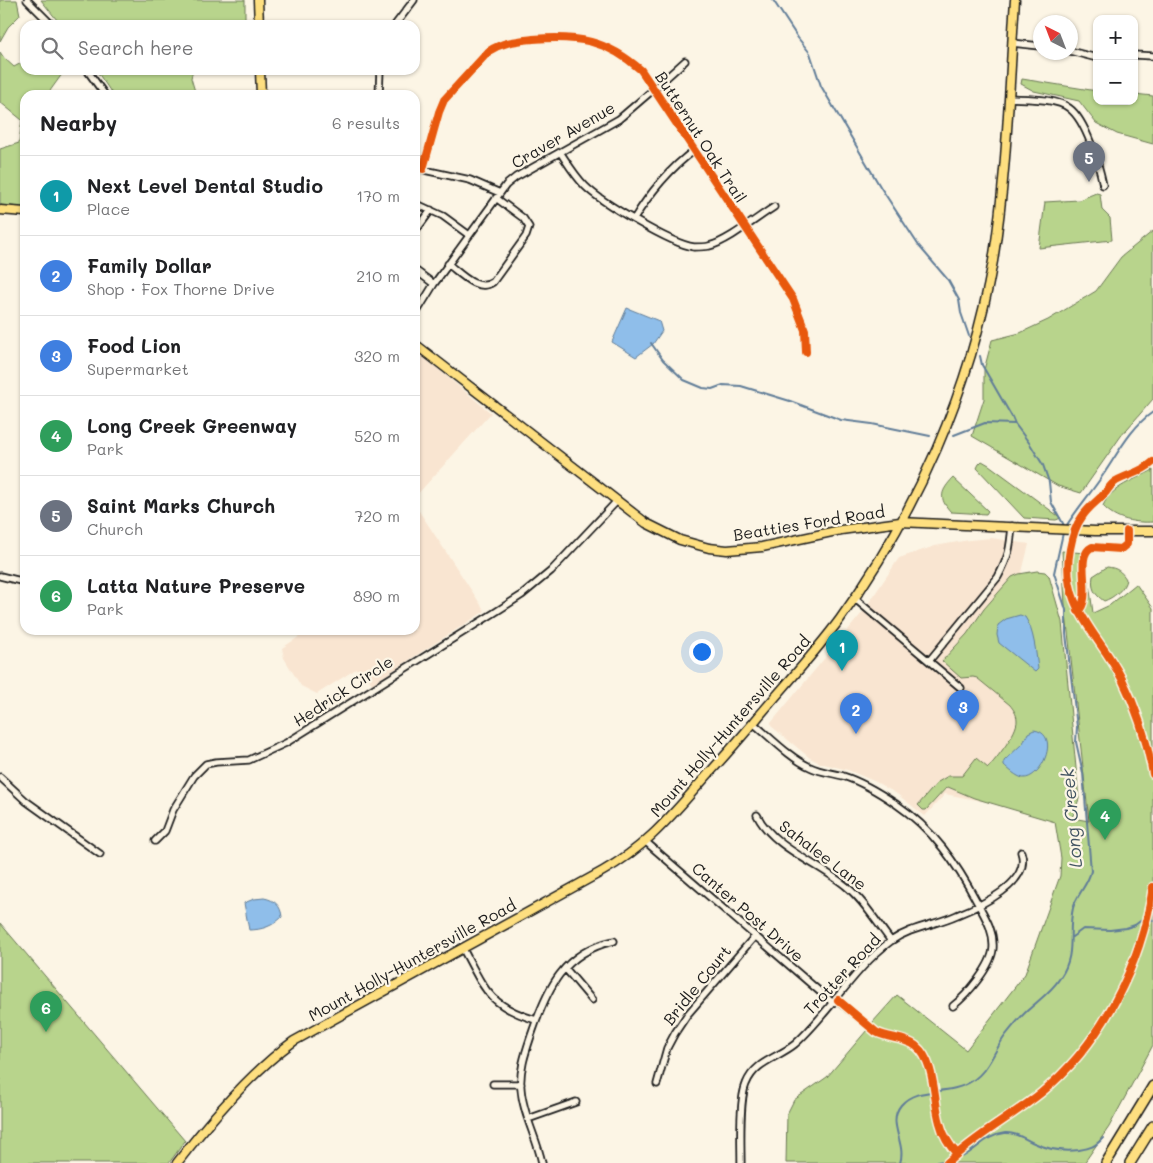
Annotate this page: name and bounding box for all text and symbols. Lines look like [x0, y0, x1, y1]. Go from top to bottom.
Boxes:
north arrow [1033, 15, 1078, 60]
map controls [1093, 15, 1138, 105]
button: + [1093, 15, 1138, 60]
search box [20, 20, 420, 75]
icon: search [38, 34, 66, 62]
text: Search here [78, 35, 194, 60]
button: − [1093, 60, 1138, 105]
street label: Butternut Oak Trail [651, 67, 752, 206]
street label: Craver Avenue [507, 96, 618, 173]
text: Nearby [40, 109, 117, 136]
text: 6 results [332, 112, 400, 133]
pin: 5 [1073, 141, 1105, 182]
text: Next Level Dental Studio [87, 173, 323, 198]
text: 1 [52, 185, 60, 206]
text: 170 m [356, 185, 400, 206]
text: Place [87, 198, 130, 219]
text: Family Dollar [87, 253, 212, 278]
text: 2 [52, 265, 60, 286]
text: 210 m [356, 265, 400, 286]
text: Shop · Fox Thorne Drive [87, 278, 275, 299]
text: Food Lion [87, 333, 181, 358]
text: 3 [51, 345, 61, 366]
text: 320 m [354, 345, 400, 366]
text: Supermarket [87, 358, 189, 379]
text: Long Creek Greenway [87, 413, 297, 438]
text: 4 [51, 425, 61, 446]
text: 520 m [354, 425, 400, 446]
text: Park [87, 438, 123, 459]
text: Saint Marks Church [87, 493, 275, 518]
street label: Beatties Ford Road [732, 500, 886, 545]
text: 5 [51, 505, 61, 526]
text: 720 m [354, 505, 400, 526]
text: Church [87, 518, 143, 539]
text: Latta Nature Preserve [87, 573, 305, 598]
text: 6 [51, 585, 61, 606]
text: 890 m [353, 585, 400, 606]
text: Park [87, 598, 123, 619]
street label: Mount Holly-Huntersville Road [645, 630, 814, 821]
pin: 1 [826, 630, 858, 671]
your location [689, 639, 715, 665]
street label: Hedrick Circle [289, 650, 397, 731]
pin: 3 [947, 690, 979, 731]
pin: 2 [840, 693, 872, 734]
water label: Long Creek [1055, 767, 1087, 869]
pin: 4 [1089, 799, 1121, 840]
street label: Sahalee Lane [775, 815, 871, 894]
street label: Canter Post Drive [688, 857, 809, 966]
street label: Mount Holly-Huntersville Road [304, 894, 519, 1025]
street label: Trotter Road [799, 929, 885, 1019]
street label: Bridle Court [658, 940, 735, 1029]
pin: 6 [30, 991, 62, 1032]

